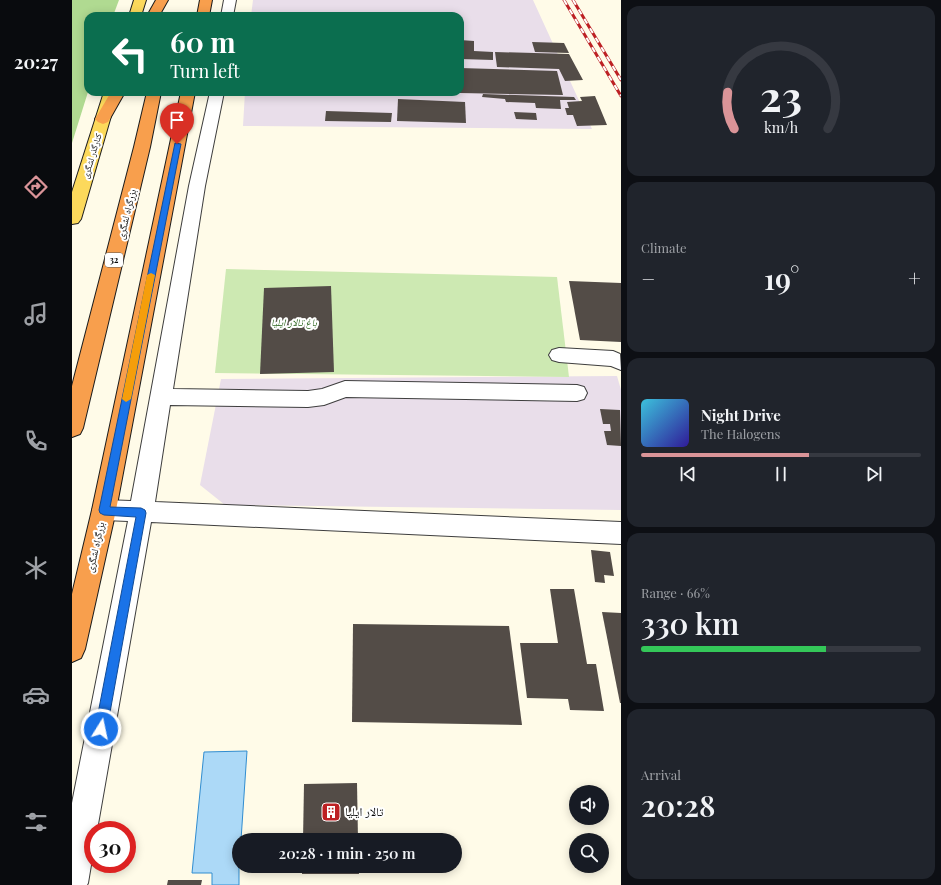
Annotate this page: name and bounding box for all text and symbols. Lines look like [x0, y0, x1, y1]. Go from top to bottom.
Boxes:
text: 60 m [170, 23, 236, 60]
icon: left [104, 28, 156, 80]
text: 20:27 [14, 50, 58, 74]
text: Turn left [170, 59, 240, 83]
text: 23 [760, 67, 802, 122]
pin [160, 103, 194, 144]
icon: arrive [166, 109, 188, 131]
text: km/h [764, 117, 799, 136]
street label: کنارگذر لشگری [78, 131, 104, 180]
icon: directions [22, 173, 50, 201]
street label: بزرگراه لشگری [113, 187, 139, 241]
text: Climate [641, 239, 687, 256]
road number: 32 [105, 253, 123, 267]
text: 19° [764, 258, 800, 298]
text: − [641, 263, 655, 293]
text: + [908, 263, 921, 293]
icon: music [22, 300, 50, 328]
park label: باغ تالار ایلیا [271, 315, 317, 329]
text: Night Drive [701, 405, 781, 425]
text: The Halogens [701, 425, 780, 442]
icon: phone [22, 427, 50, 455]
icon: previous [677, 463, 699, 485]
icon: pause [770, 463, 792, 485]
icon: next [863, 463, 885, 485]
street label: بزرگراه لشگری [82, 520, 108, 574]
icon: climate [22, 554, 50, 582]
text: Range · 66% [641, 584, 710, 601]
text: 330 km [641, 603, 739, 643]
icon: car [22, 681, 50, 709]
position arrow [80, 708, 122, 750]
text: Arrival [641, 766, 681, 783]
map controls [569, 785, 609, 873]
button: sound [569, 785, 609, 825]
text: 20:28 [641, 785, 715, 825]
building icon: تالار ایلیا [320, 801, 342, 823]
place label: تالار ایلیا [345, 803, 384, 819]
icon: filters [22, 808, 50, 836]
speed limit sign: 30 [84, 821, 136, 873]
button: search [569, 833, 609, 873]
text: 20:28 · 1 min · 250 m [279, 843, 415, 863]

